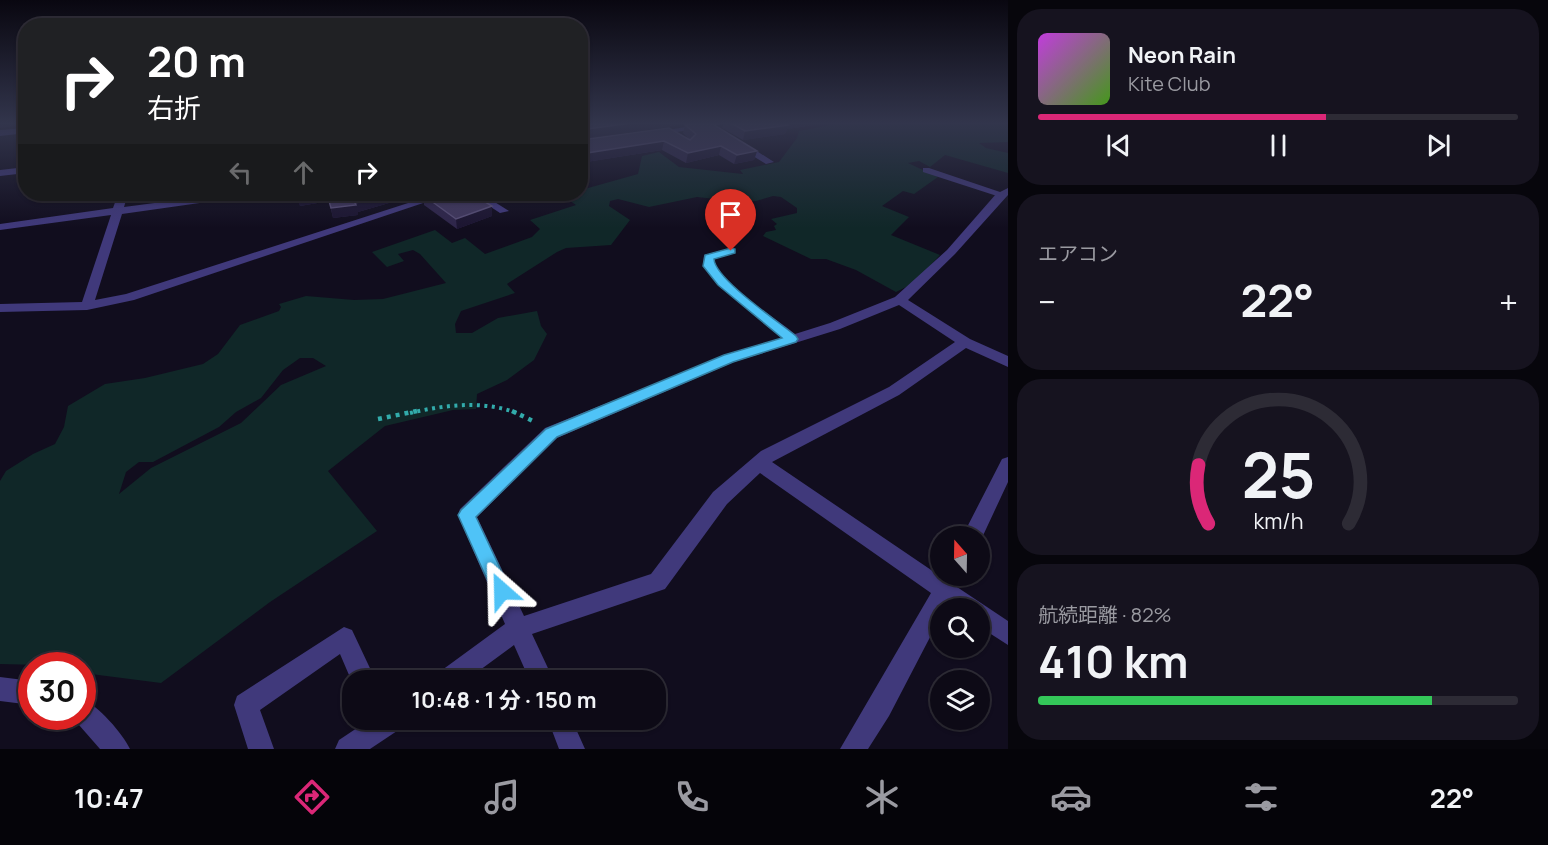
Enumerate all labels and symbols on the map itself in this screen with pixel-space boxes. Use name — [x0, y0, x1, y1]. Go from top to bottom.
pin — [705, 189, 756, 251]
north arrow — [930, 526, 990, 586]
position arrow — [470, 559, 534, 623]
speed limit sign: 30 — [18, 652, 96, 730]

